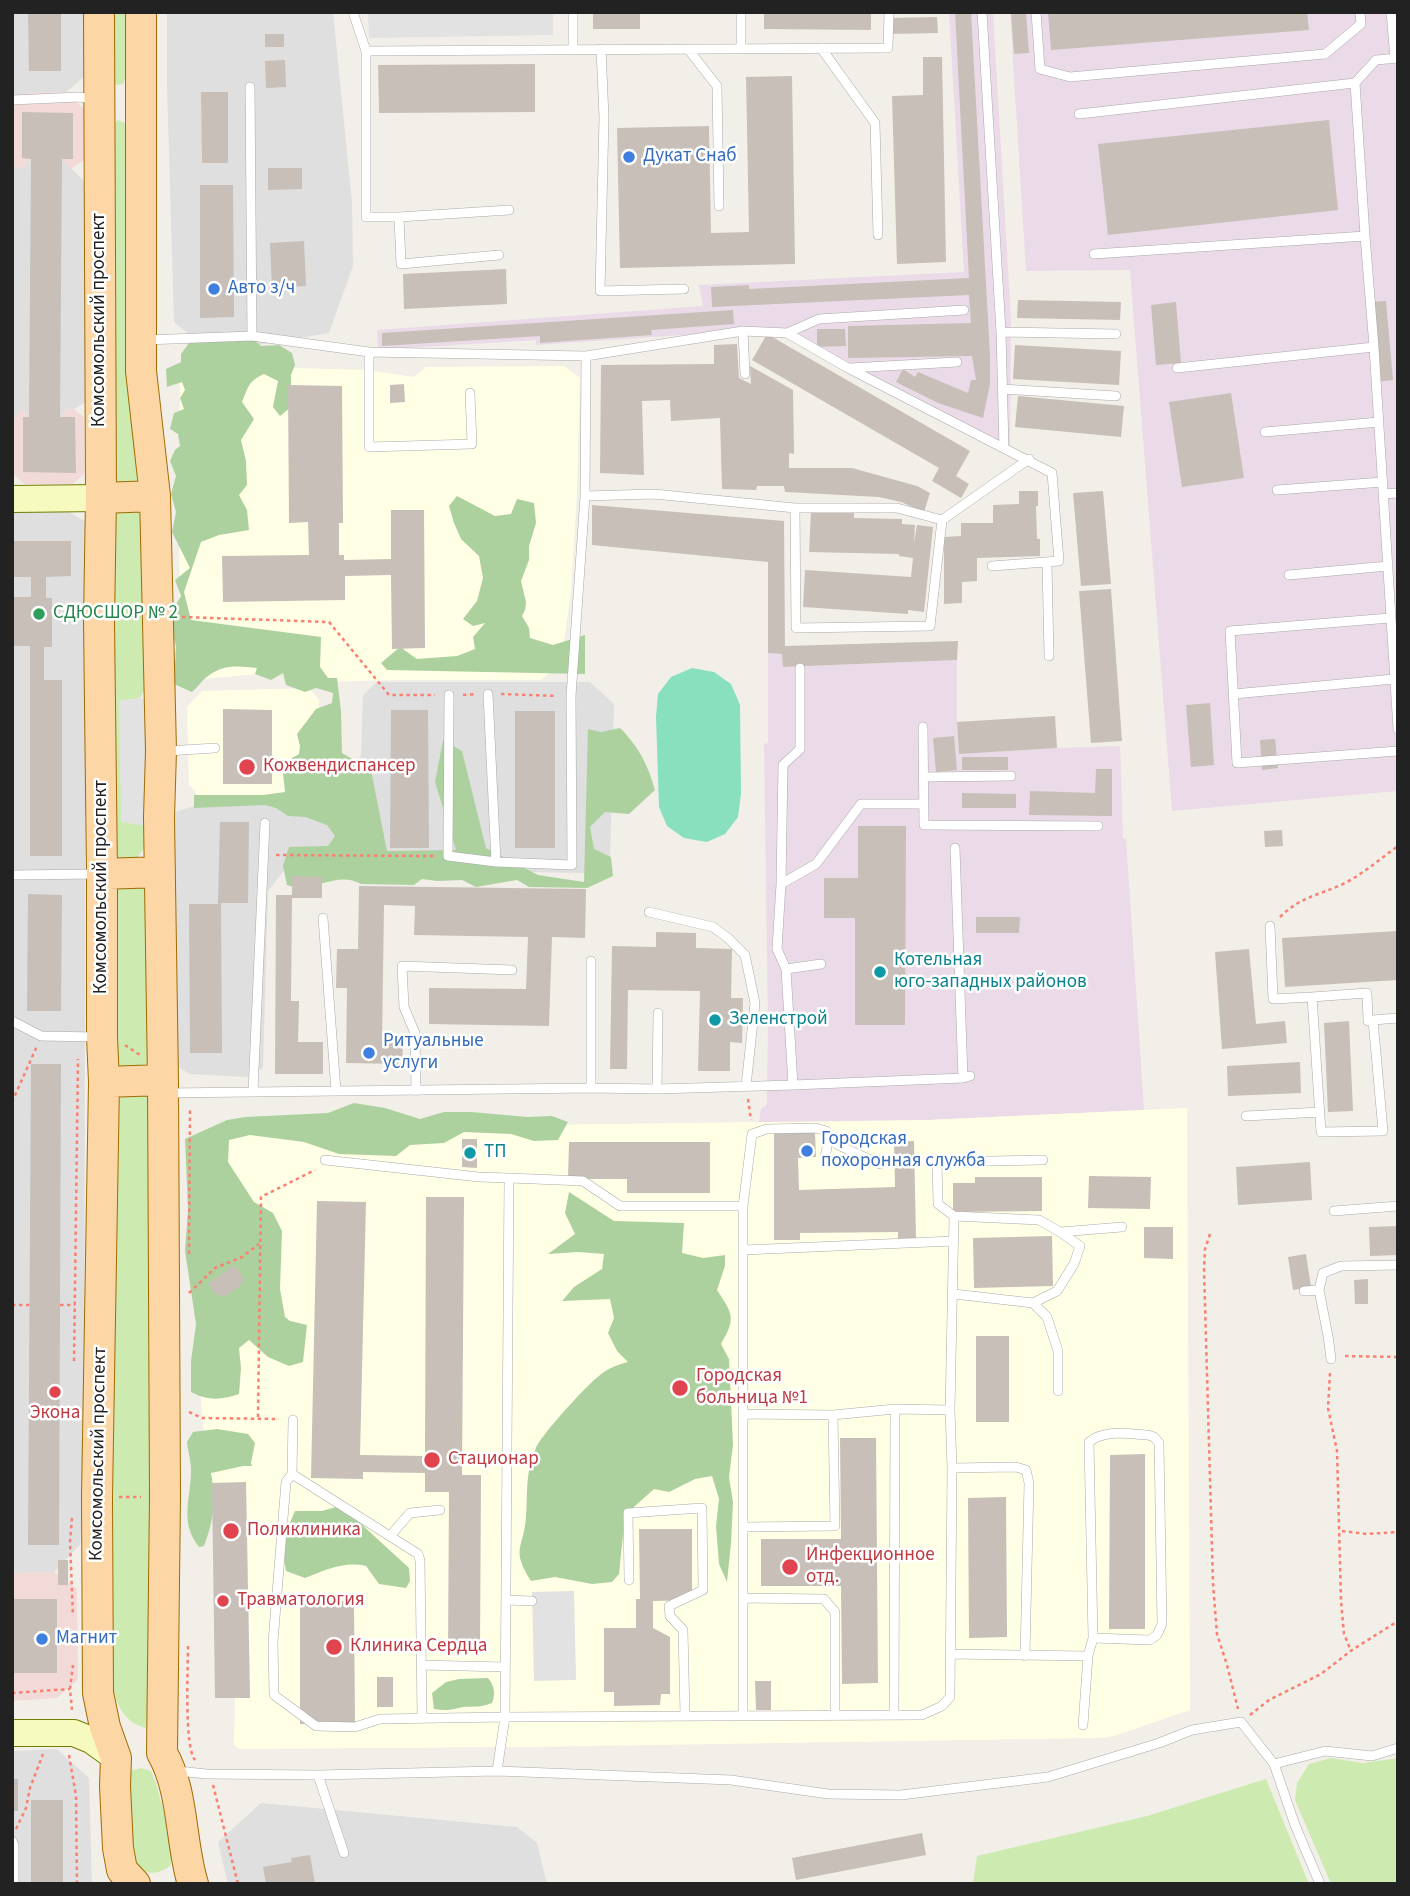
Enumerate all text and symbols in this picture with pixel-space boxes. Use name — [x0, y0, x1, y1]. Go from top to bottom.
place label: Дукат Снаб — [643, 146, 737, 168]
marker: Дукат Снаб — [621, 149, 637, 165]
street label: Комсомольский проспект — [89, 213, 111, 427]
place label: Авто з/ч — [228, 278, 295, 300]
marker: Авто з/ч — [206, 281, 222, 297]
place label: СДЮСШОР № 2 — [53, 603, 178, 625]
marker: СДЮСШОР № 2 — [31, 606, 47, 622]
place label: Кожвендиспансер — [263, 756, 416, 778]
marker: Кожвендиспансер — [237, 757, 257, 777]
street label: Комсомольский проспект — [91, 780, 113, 994]
place label: Котельная юго-западных районов — [894, 950, 1087, 994]
marker: Котельная юго-западных районов — [872, 964, 888, 980]
place label: Зеленстрой — [729, 1009, 828, 1031]
marker: Зеленстрой — [707, 1012, 723, 1028]
place label: Ритуальные услуги — [383, 1031, 484, 1075]
marker: Ритуальные услуги — [361, 1045, 377, 1061]
place label: Городская похоронная служба — [821, 1129, 986, 1173]
place label: ТП — [484, 1142, 506, 1164]
marker: Городская похоронная служба — [799, 1143, 815, 1159]
marker: ТП — [462, 1145, 478, 1161]
street label: Комсомольский проспект — [86, 1347, 112, 1561]
place label: Городская больница №1 — [696, 1366, 808, 1410]
marker: Городская больница №1 — [670, 1378, 690, 1398]
marker: Экона — [47, 1384, 63, 1400]
place label: Экона — [30, 1403, 80, 1425]
place label: Стационар — [448, 1449, 539, 1471]
marker: Стационар — [422, 1450, 442, 1470]
place label: Поликлиника — [247, 1520, 361, 1542]
marker: Поликлиника — [221, 1521, 241, 1541]
place label: Инфекционное отд. — [806, 1545, 935, 1589]
marker: Инфекционное отд. — [780, 1557, 800, 1577]
place label: Травматология — [237, 1590, 365, 1612]
marker: Травматология — [215, 1593, 231, 1609]
place label: Магнит — [56, 1628, 117, 1650]
marker: Магнит — [34, 1631, 50, 1647]
place label: Клиника Сердца — [350, 1636, 487, 1658]
marker: Клиника Сердца — [324, 1637, 344, 1657]

